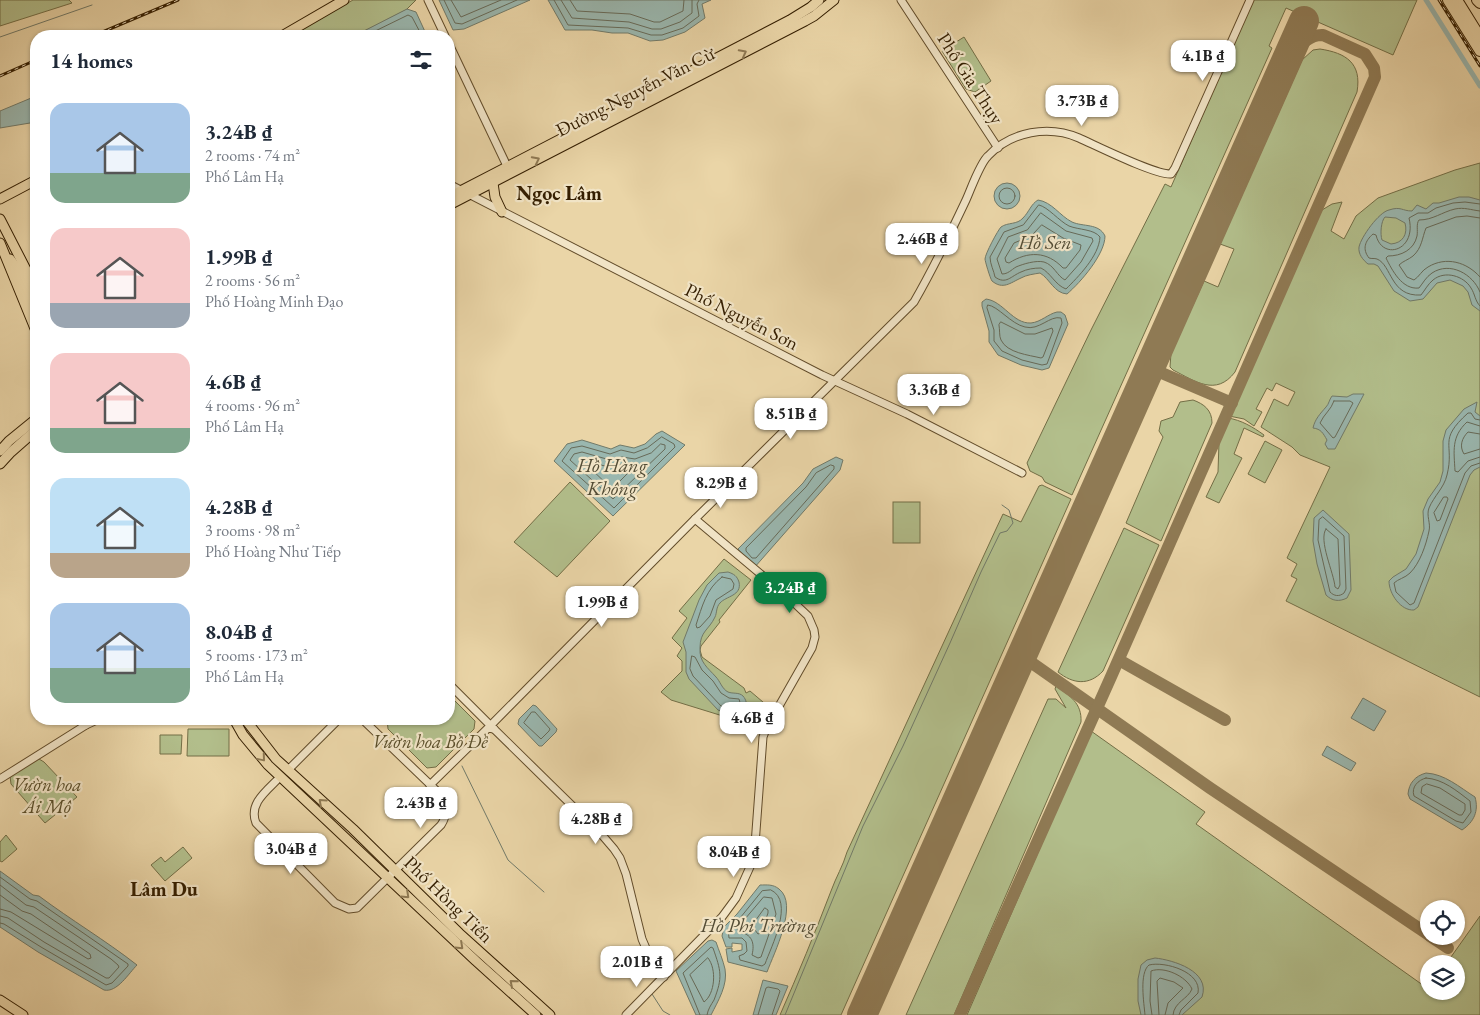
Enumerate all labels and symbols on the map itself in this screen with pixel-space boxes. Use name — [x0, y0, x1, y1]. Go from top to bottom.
street label: Phố Gia Thụy — [932, 28, 1010, 129]
pin: 4.1B ₫ — [1162, 39, 1244, 82]
street label: Đường Nguyễn Văn Cừ — [551, 40, 719, 142]
one-way arrow — [737, 49, 746, 59]
pin: 3.73B ₫ — [1036, 84, 1128, 127]
one-way arrow — [531, 156, 540, 166]
district label: Ngọc Lâm — [516, 180, 602, 206]
pin: 2.46B ₫ — [876, 222, 968, 265]
water label: Hồ Sen — [1017, 229, 1072, 255]
street label: Phố Nguyễn Sơn — [681, 277, 803, 356]
pin: 3.36B ₫ — [888, 374, 980, 416]
pin: 8.51B ₫ — [745, 398, 837, 440]
water label: Hồ Hàng Không — [576, 452, 648, 501]
pin: 8.29B ₫ — [675, 466, 767, 509]
pin: 3.24B ₫ — [744, 572, 836, 614]
pin: 1.99B ₫ — [556, 586, 648, 628]
pin: 4.6B ₫ — [711, 702, 793, 744]
park label: Vườn hoa Bồ Đề — [372, 729, 488, 754]
one-way arrow — [257, 752, 265, 761]
park label: Vườn hoa Ái Mộ — [12, 772, 82, 819]
pin: 2.43B ₫ — [375, 786, 467, 829]
one-way arrow — [318, 798, 327, 807]
pin: 4.28B ₫ — [550, 802, 642, 845]
pin: 3.04B ₫ — [245, 832, 337, 875]
pin: 8.04B ₫ — [688, 836, 780, 878]
street label: Phố Hồng Tiến — [399, 850, 499, 948]
district label: Lâm Du — [130, 876, 198, 902]
one-way arrow — [401, 889, 410, 898]
water label: Hồ Phi Trường — [700, 912, 816, 938]
one-way arrow — [455, 940, 464, 949]
pin: 2.01B ₫ — [591, 946, 683, 988]
one-way arrow — [510, 979, 519, 988]

